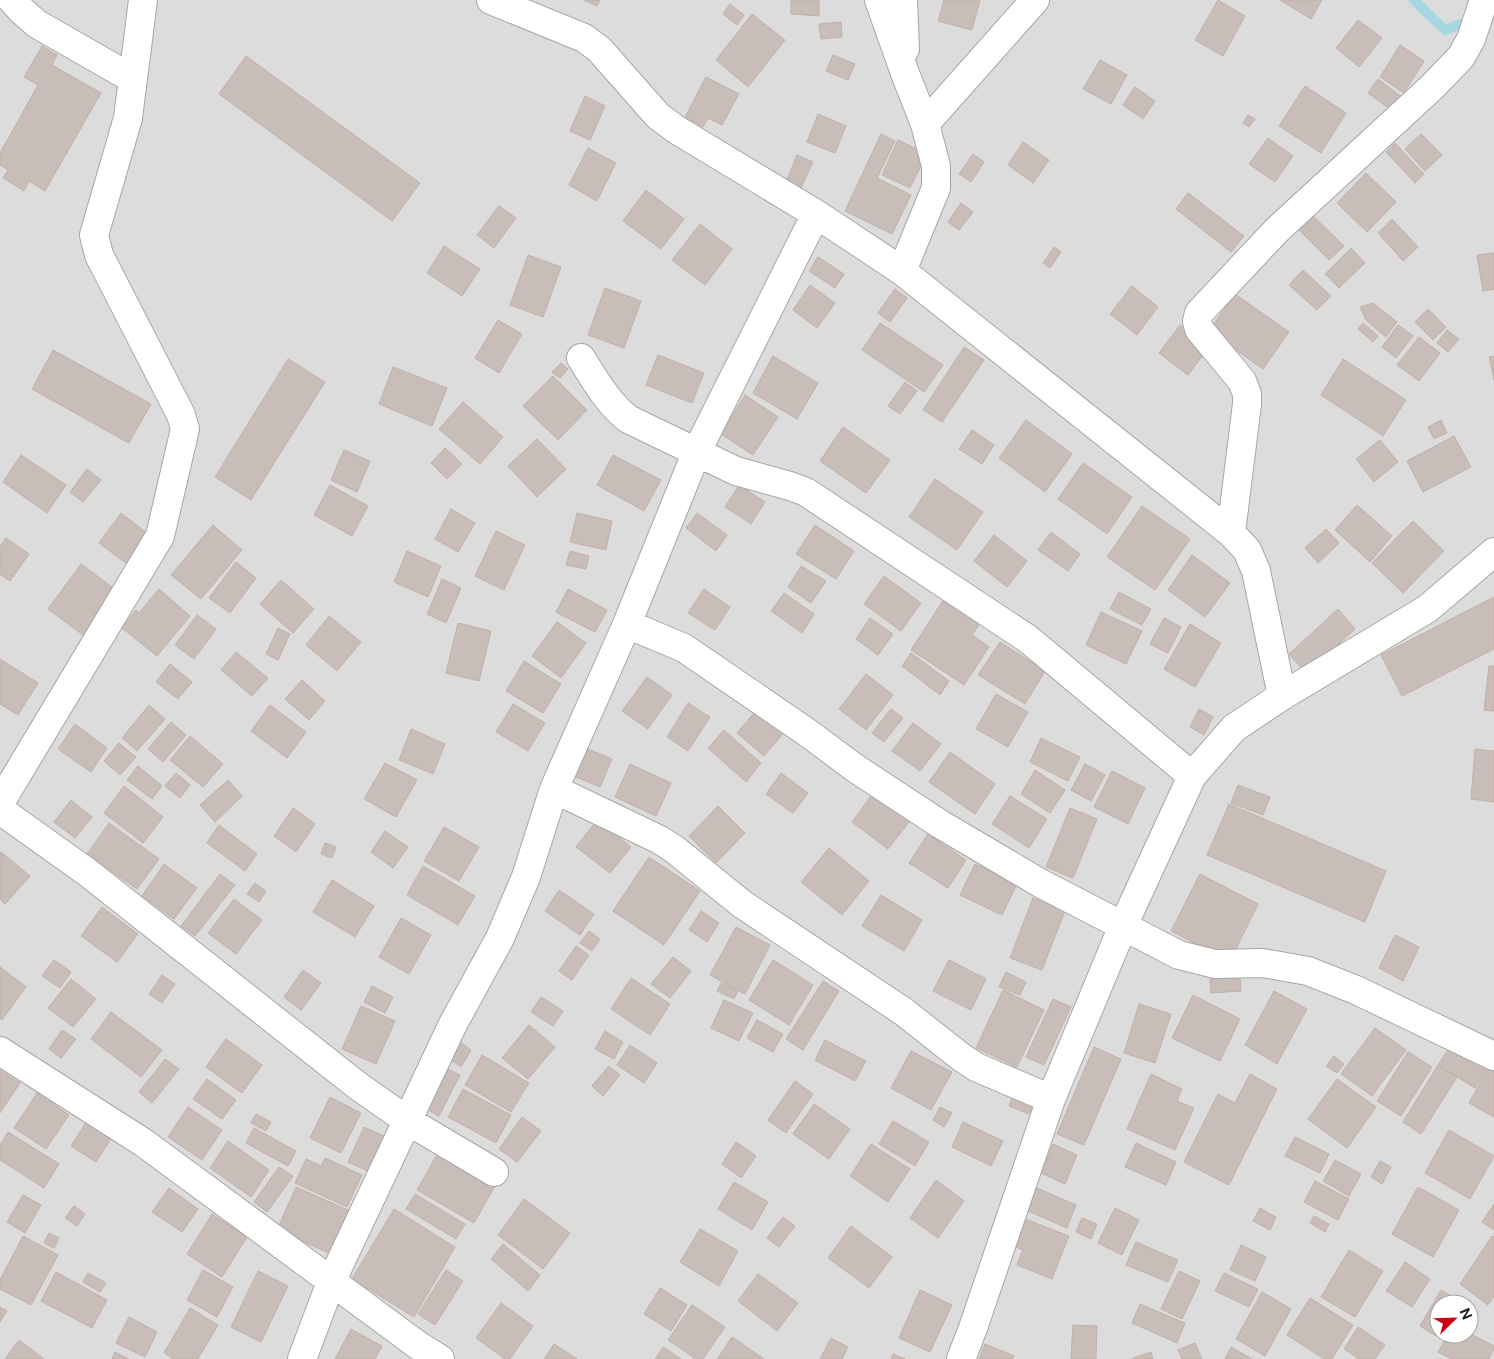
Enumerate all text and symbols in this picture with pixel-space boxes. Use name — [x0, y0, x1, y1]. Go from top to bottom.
north arrow — [1429, 1294, 1479, 1344]
text: N — [1456, 1306, 1475, 1322]

